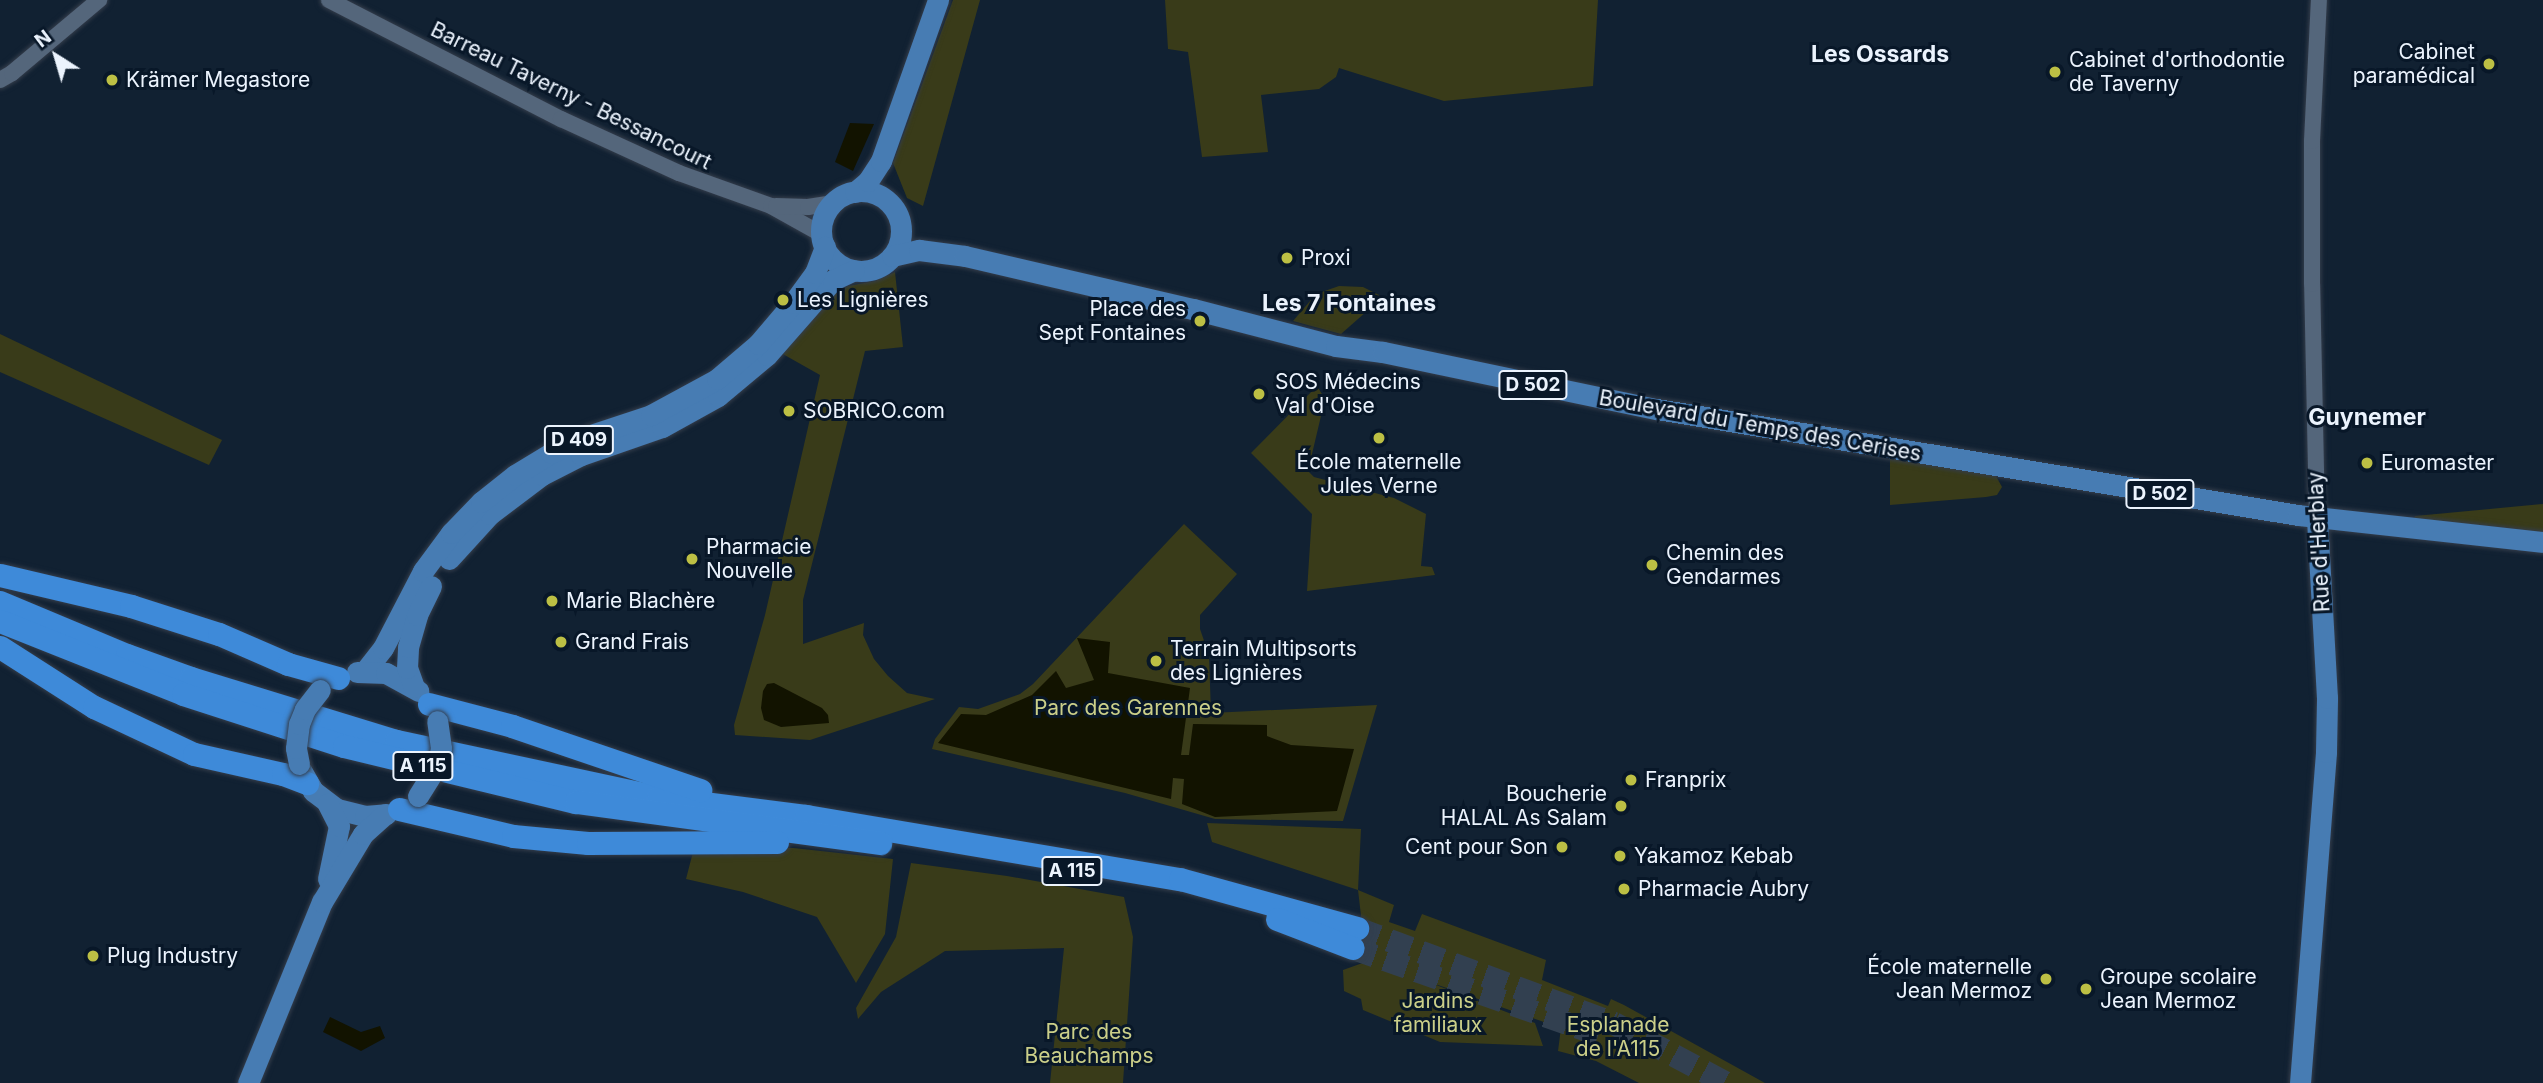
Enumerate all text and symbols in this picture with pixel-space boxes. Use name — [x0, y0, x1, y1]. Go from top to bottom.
street label: Barreau Taverny - Bessancourt — [427, 17, 715, 175]
north arrow — [21, 21, 91, 91]
text: N — [30, 25, 56, 52]
place label: Cabinet paramédical — [2353, 39, 2475, 89]
district label: Les Ossards — [1811, 40, 1949, 68]
place label: Cabinet d'orthodontie de Taverny — [2069, 47, 2285, 97]
marker: Cabinet paramédical — [2481, 56, 2497, 72]
marker: Cabinet d'orthodontie de Taverny — [2047, 64, 2063, 80]
place label: Krämer Megastore — [126, 67, 310, 93]
marker: Krämer Megastore — [104, 72, 120, 88]
place label: Proxi — [1301, 245, 1351, 271]
marker: Proxi — [1279, 250, 1295, 266]
place label: Les Lignières — [797, 287, 929, 313]
district label: Les 7 Fontaines — [1262, 289, 1436, 317]
marker: Les Lignières — [775, 292, 791, 308]
place label: Place des Sept Fontaines — [1038, 296, 1186, 346]
marker: Place des Sept Fontaines — [1192, 313, 1208, 329]
place label: SOS Médecins Val d'Oise — [1275, 369, 1421, 419]
road number: D 502 — [1498, 370, 1568, 400]
marker: SOS Médecins Val d'Oise — [1249, 384, 1269, 404]
street label: Boulevard du Temps des Cerises — [1597, 385, 1923, 467]
place label: SOBRICO.com — [803, 398, 945, 424]
marker: SOBRICO.com — [781, 403, 797, 419]
district label: Guynemer — [2308, 403, 2426, 431]
road number: D 409 — [542, 424, 616, 456]
marker: École maternelle Jules Verne — [1371, 430, 1387, 446]
place label: École maternelle Jules Verne — [1297, 449, 1461, 499]
place label: Euromaster — [2381, 450, 2494, 476]
marker: Euromaster — [2359, 455, 2375, 471]
street label: Rue d'Herblay — [2303, 471, 2335, 613]
road number: D 502 — [2125, 478, 2195, 509]
place label: Pharmacie Nouvelle — [706, 534, 811, 584]
place label: Chemin des Gendarmes — [1666, 540, 1784, 590]
marker: Pharmacie Nouvelle — [684, 551, 700, 567]
marker: Chemin des Gendarmes — [1644, 557, 1660, 573]
place label: Marie Blachère — [566, 588, 715, 614]
marker: Marie Blachère — [544, 593, 560, 609]
place label: Grand Frais — [575, 629, 689, 655]
marker: Grand Frais — [553, 634, 569, 650]
place label: Terrain Multipsorts des Lignières — [1170, 636, 1357, 686]
marker: Terrain Multipsorts des Lignières — [1148, 653, 1164, 669]
park label: Parc des Garennes — [1034, 695, 1222, 721]
road number: A 115 — [392, 750, 454, 782]
place label: Franprix — [1645, 767, 1727, 793]
marker: Franprix — [1623, 772, 1639, 788]
place label: Boucherie HALAL As Salam — [1441, 781, 1607, 831]
marker: Boucherie HALAL As Salam — [1613, 798, 1629, 814]
place label: Cent pour Son — [1405, 834, 1548, 860]
marker: Cent pour Son — [1554, 839, 1570, 855]
place label: Yakamoz Kebab — [1634, 843, 1793, 869]
marker: Yakamoz Kebab — [1612, 848, 1628, 864]
road number: A 115 — [1040, 856, 1104, 886]
place label: Pharmacie Aubry — [1638, 876, 1809, 902]
marker: Pharmacie Aubry — [1616, 881, 1632, 897]
place label: Plug Industry — [107, 943, 238, 969]
marker: Plug Industry — [85, 948, 101, 964]
place label: École maternelle Jean Mermoz — [1867, 954, 2032, 1004]
place label: Groupe scolaire Jean Mermoz — [2100, 964, 2257, 1014]
marker: École maternelle Jean Mermoz — [2038, 971, 2054, 987]
marker: Groupe scolaire Jean Mermoz — [2078, 981, 2094, 997]
park label: Jardins familiaux — [1394, 988, 1482, 1038]
park label: Esplanade de l'A115 — [1567, 1012, 1669, 1062]
park label: Parc des Beauchamps — [1025, 1019, 1153, 1069]

